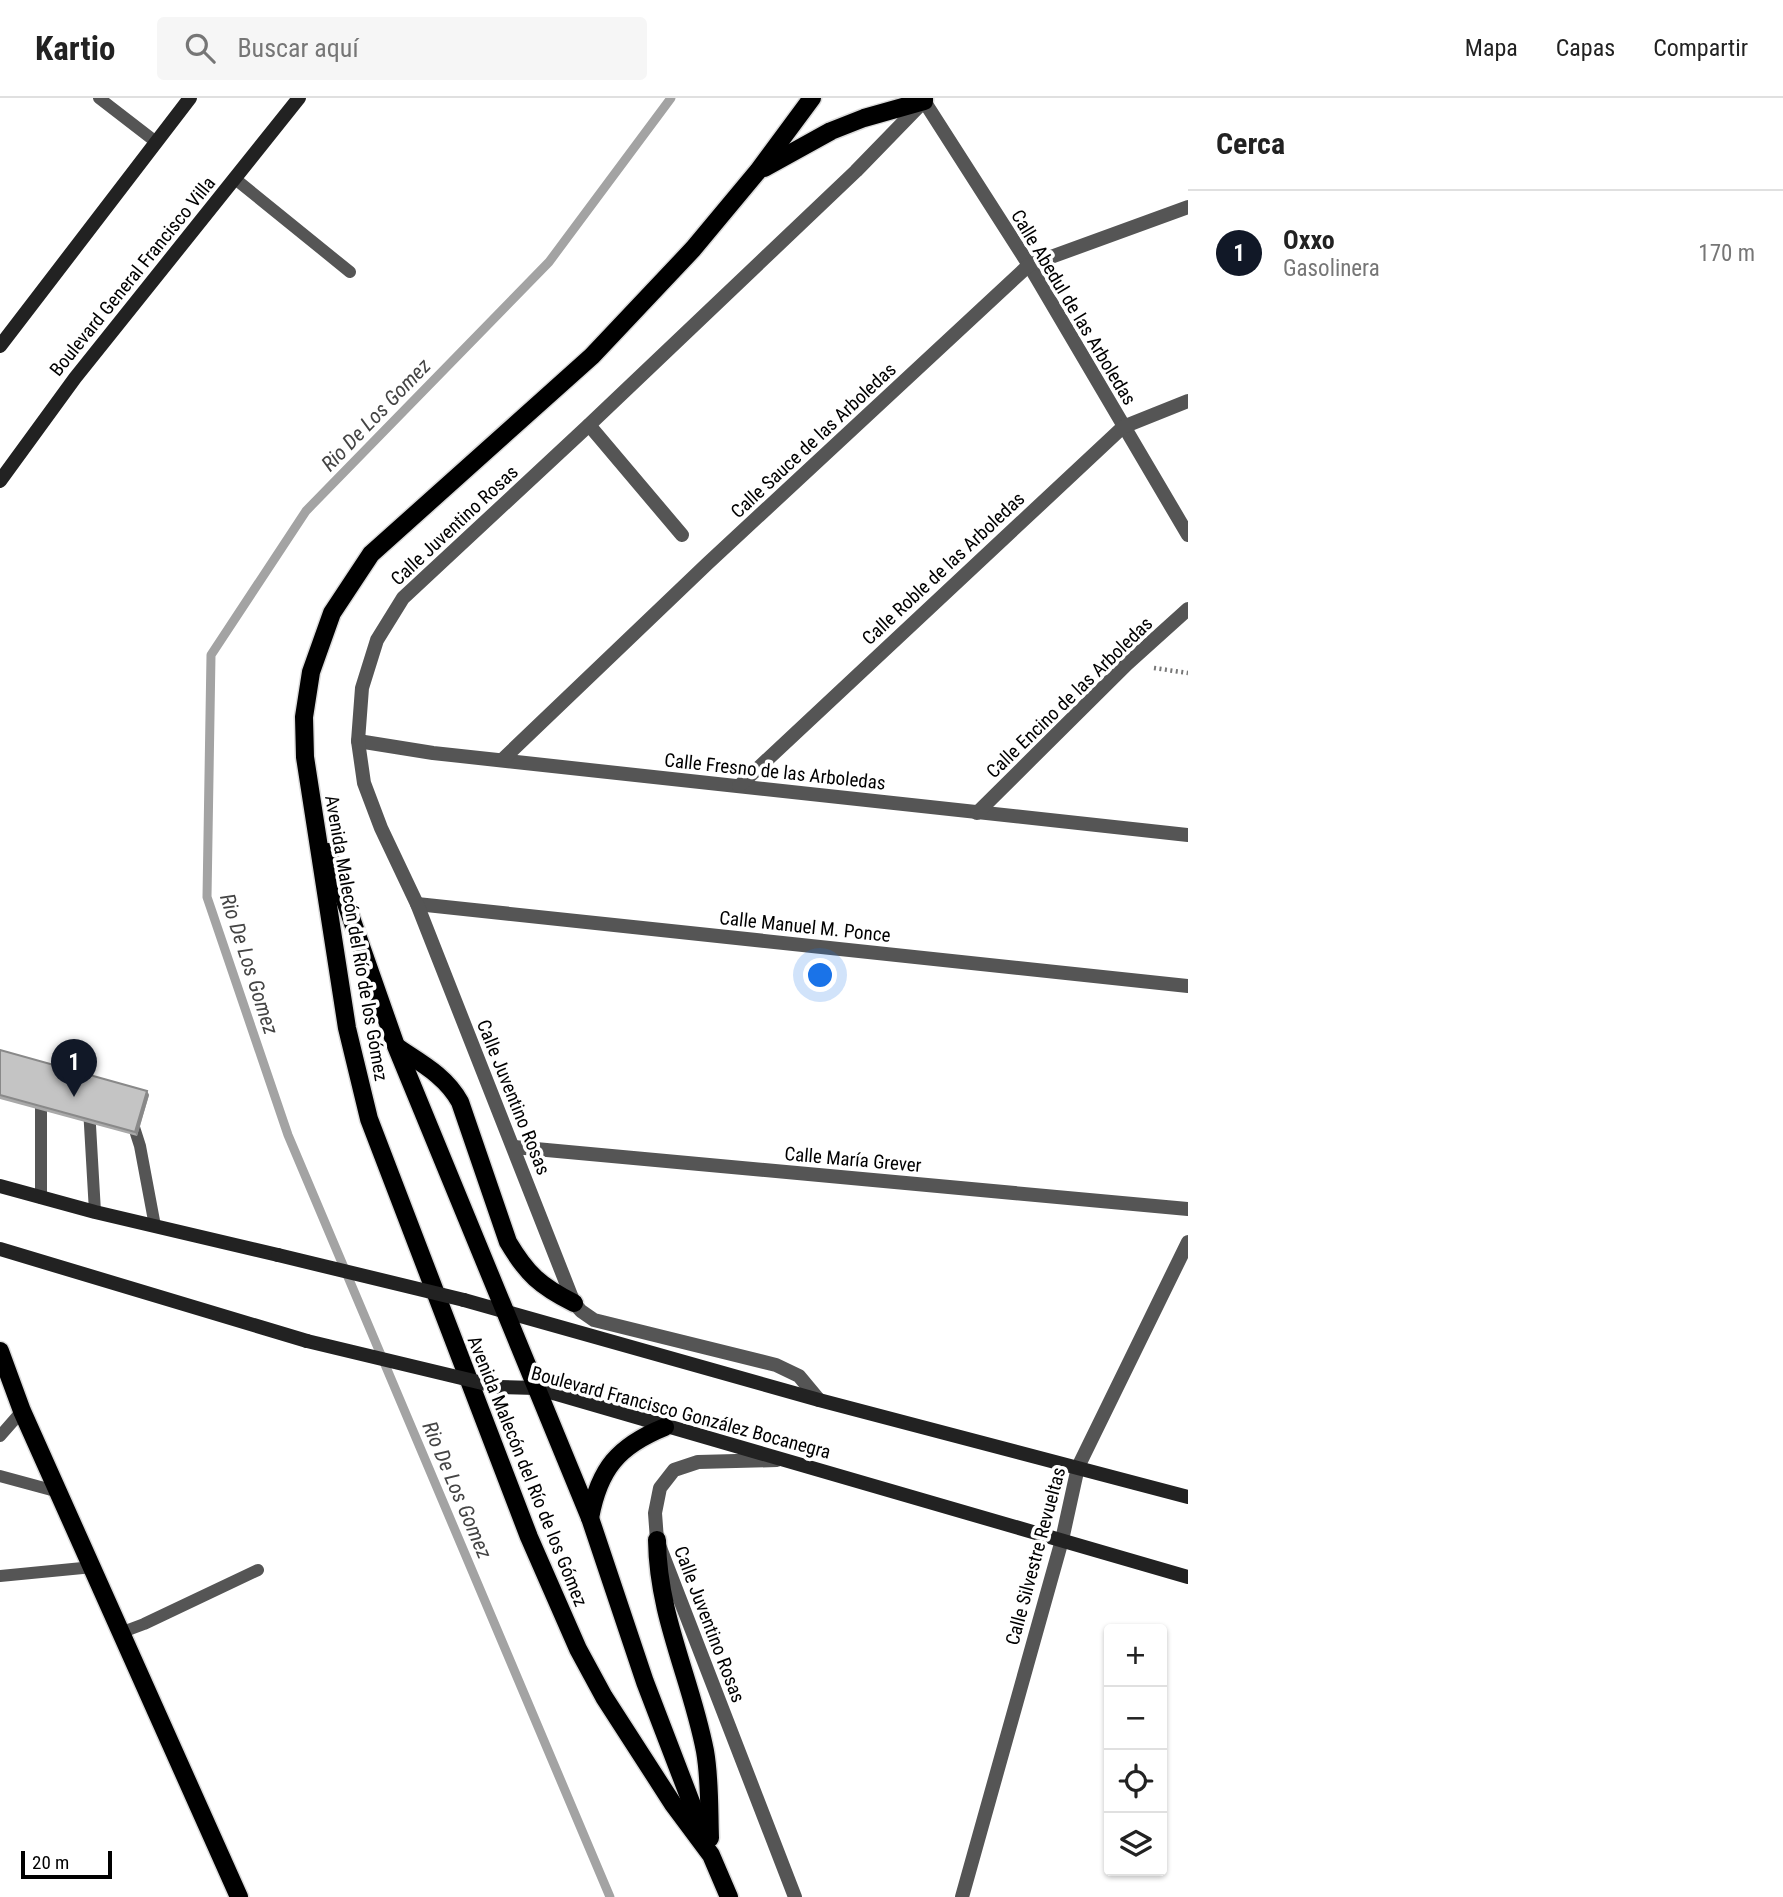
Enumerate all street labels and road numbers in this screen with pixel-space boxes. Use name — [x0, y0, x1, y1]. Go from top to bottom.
street label: Boulevard General Francisco Villa — [45, 172, 220, 381]
street label: Calle Abedul de las Arboledas — [1006, 205, 1141, 409]
street label: Calle Sauce de las Arboledas — [726, 358, 901, 523]
street label: Calle Juventino Rosas — [386, 461, 523, 590]
street label: Calle Roble de las Arboledas — [857, 487, 1029, 650]
street label: Calle Encino de las Arboledas — [981, 612, 1157, 783]
street label: Calle Fresno de las Arboledas — [663, 748, 887, 795]
street label: Avenida Malecón del Río de los Gómez — [320, 793, 393, 1083]
street label: Calle Manuel M. Ponce — [718, 906, 892, 947]
street label: Calle Juventino Rosas — [472, 1016, 555, 1178]
street label: Calle María Grever — [784, 1142, 923, 1177]
street label: Avenida Malecón del Río de los Gómez — [463, 1332, 592, 1610]
street label: Boulevard Francisco González Bocanegra — [529, 1361, 833, 1464]
street label: Calle Silvestre Revueltas — [1001, 1465, 1070, 1648]
street label: Calle Juventino Rosas — [669, 1543, 750, 1706]

